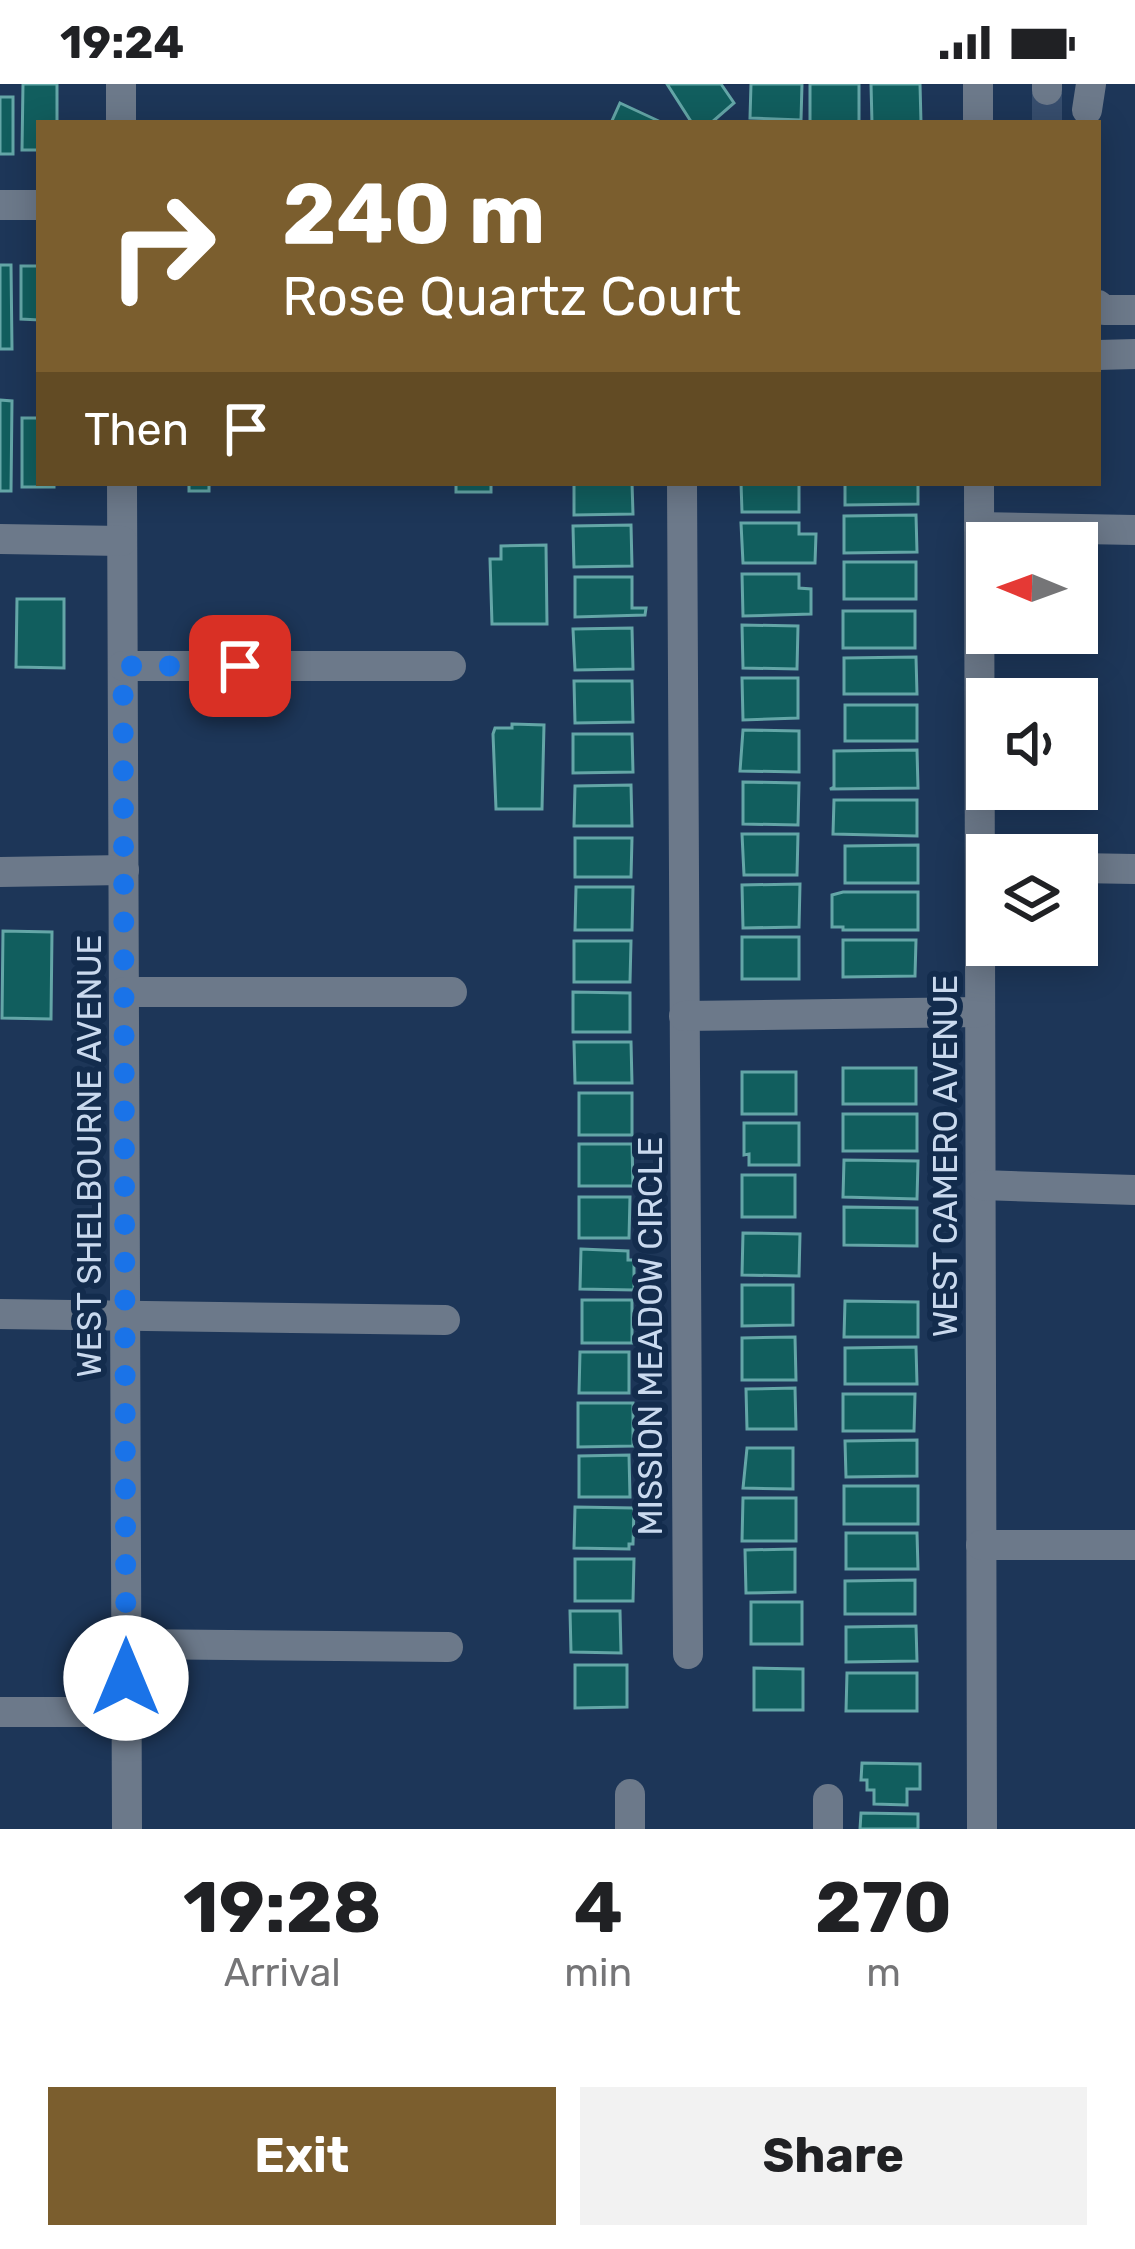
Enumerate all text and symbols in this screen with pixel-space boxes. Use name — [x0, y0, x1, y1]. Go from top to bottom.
text: 19:24 — [60, 16, 184, 69]
text: 240 m — [282, 164, 546, 264]
icon: right — [84, 168, 240, 324]
text: Rose Quartz Court — [282, 265, 741, 329]
icon: arrive — [213, 396, 279, 462]
text: Then — [84, 403, 189, 456]
north arrow — [966, 522, 1098, 654]
map controls — [966, 522, 1098, 966]
pin — [189, 615, 291, 717]
icon: arrive — [207, 633, 273, 699]
button: sound — [966, 678, 1098, 810]
button: layers — [966, 834, 1098, 966]
street label: WEST SHELBOURNE AVENUE — [70, 934, 109, 1378]
street label: WEST CAMERO AVENUE — [926, 975, 965, 1337]
street label: MISSION MEADOW CIRCLE — [631, 1137, 670, 1535]
position arrow — [63, 1615, 189, 1741]
text: 19:28 — [183, 1865, 381, 1950]
text: 4 — [574, 1865, 623, 1950]
text: 270 — [815, 1865, 952, 1950]
text: Arrival — [224, 1950, 341, 1996]
text: min — [564, 1950, 632, 1996]
text: m — [866, 1950, 901, 1996]
button: Exit — [48, 2087, 556, 2225]
button: Share — [580, 2087, 1087, 2225]

